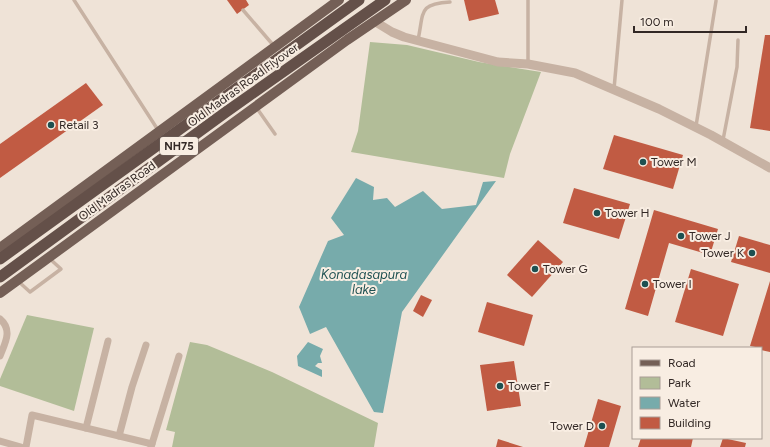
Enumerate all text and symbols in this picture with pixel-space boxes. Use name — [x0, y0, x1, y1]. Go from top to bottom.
scale bar — [634, 8, 746, 34]
text: 100 m — [640, 15, 674, 29]
street label: Old Madras Road Flyover — [185, 40, 301, 130]
place label: Retail 3 — [59, 118, 99, 132]
marker: Retail 3 — [46, 120, 56, 130]
road number: NH75 — [160, 137, 198, 155]
place label: Tower M — [651, 155, 697, 169]
marker: Tower M — [638, 157, 648, 167]
street label: Old Madras Road — [76, 158, 158, 224]
place label: Tower H — [605, 206, 650, 220]
marker: Tower H — [592, 208, 602, 218]
place label: Tower J — [689, 229, 731, 243]
marker: Tower J — [676, 231, 686, 241]
place label: Tower K — [701, 246, 745, 260]
marker: Tower K — [747, 248, 757, 258]
place label: Tower G — [543, 262, 588, 276]
marker: Tower G — [530, 264, 540, 274]
water label: Konadasapura lake — [321, 267, 407, 297]
place label: Tower I — [653, 277, 692, 291]
marker: Tower I — [640, 279, 650, 289]
legend — [632, 347, 762, 439]
text: Road — [668, 356, 696, 370]
text: Park — [668, 376, 691, 390]
place label: Tower F — [508, 379, 551, 393]
marker: Tower F — [495, 381, 505, 391]
text: Water — [668, 396, 700, 410]
text: Building — [668, 416, 711, 430]
place label: Tower D — [550, 419, 594, 433]
marker: Tower D — [597, 421, 607, 431]

